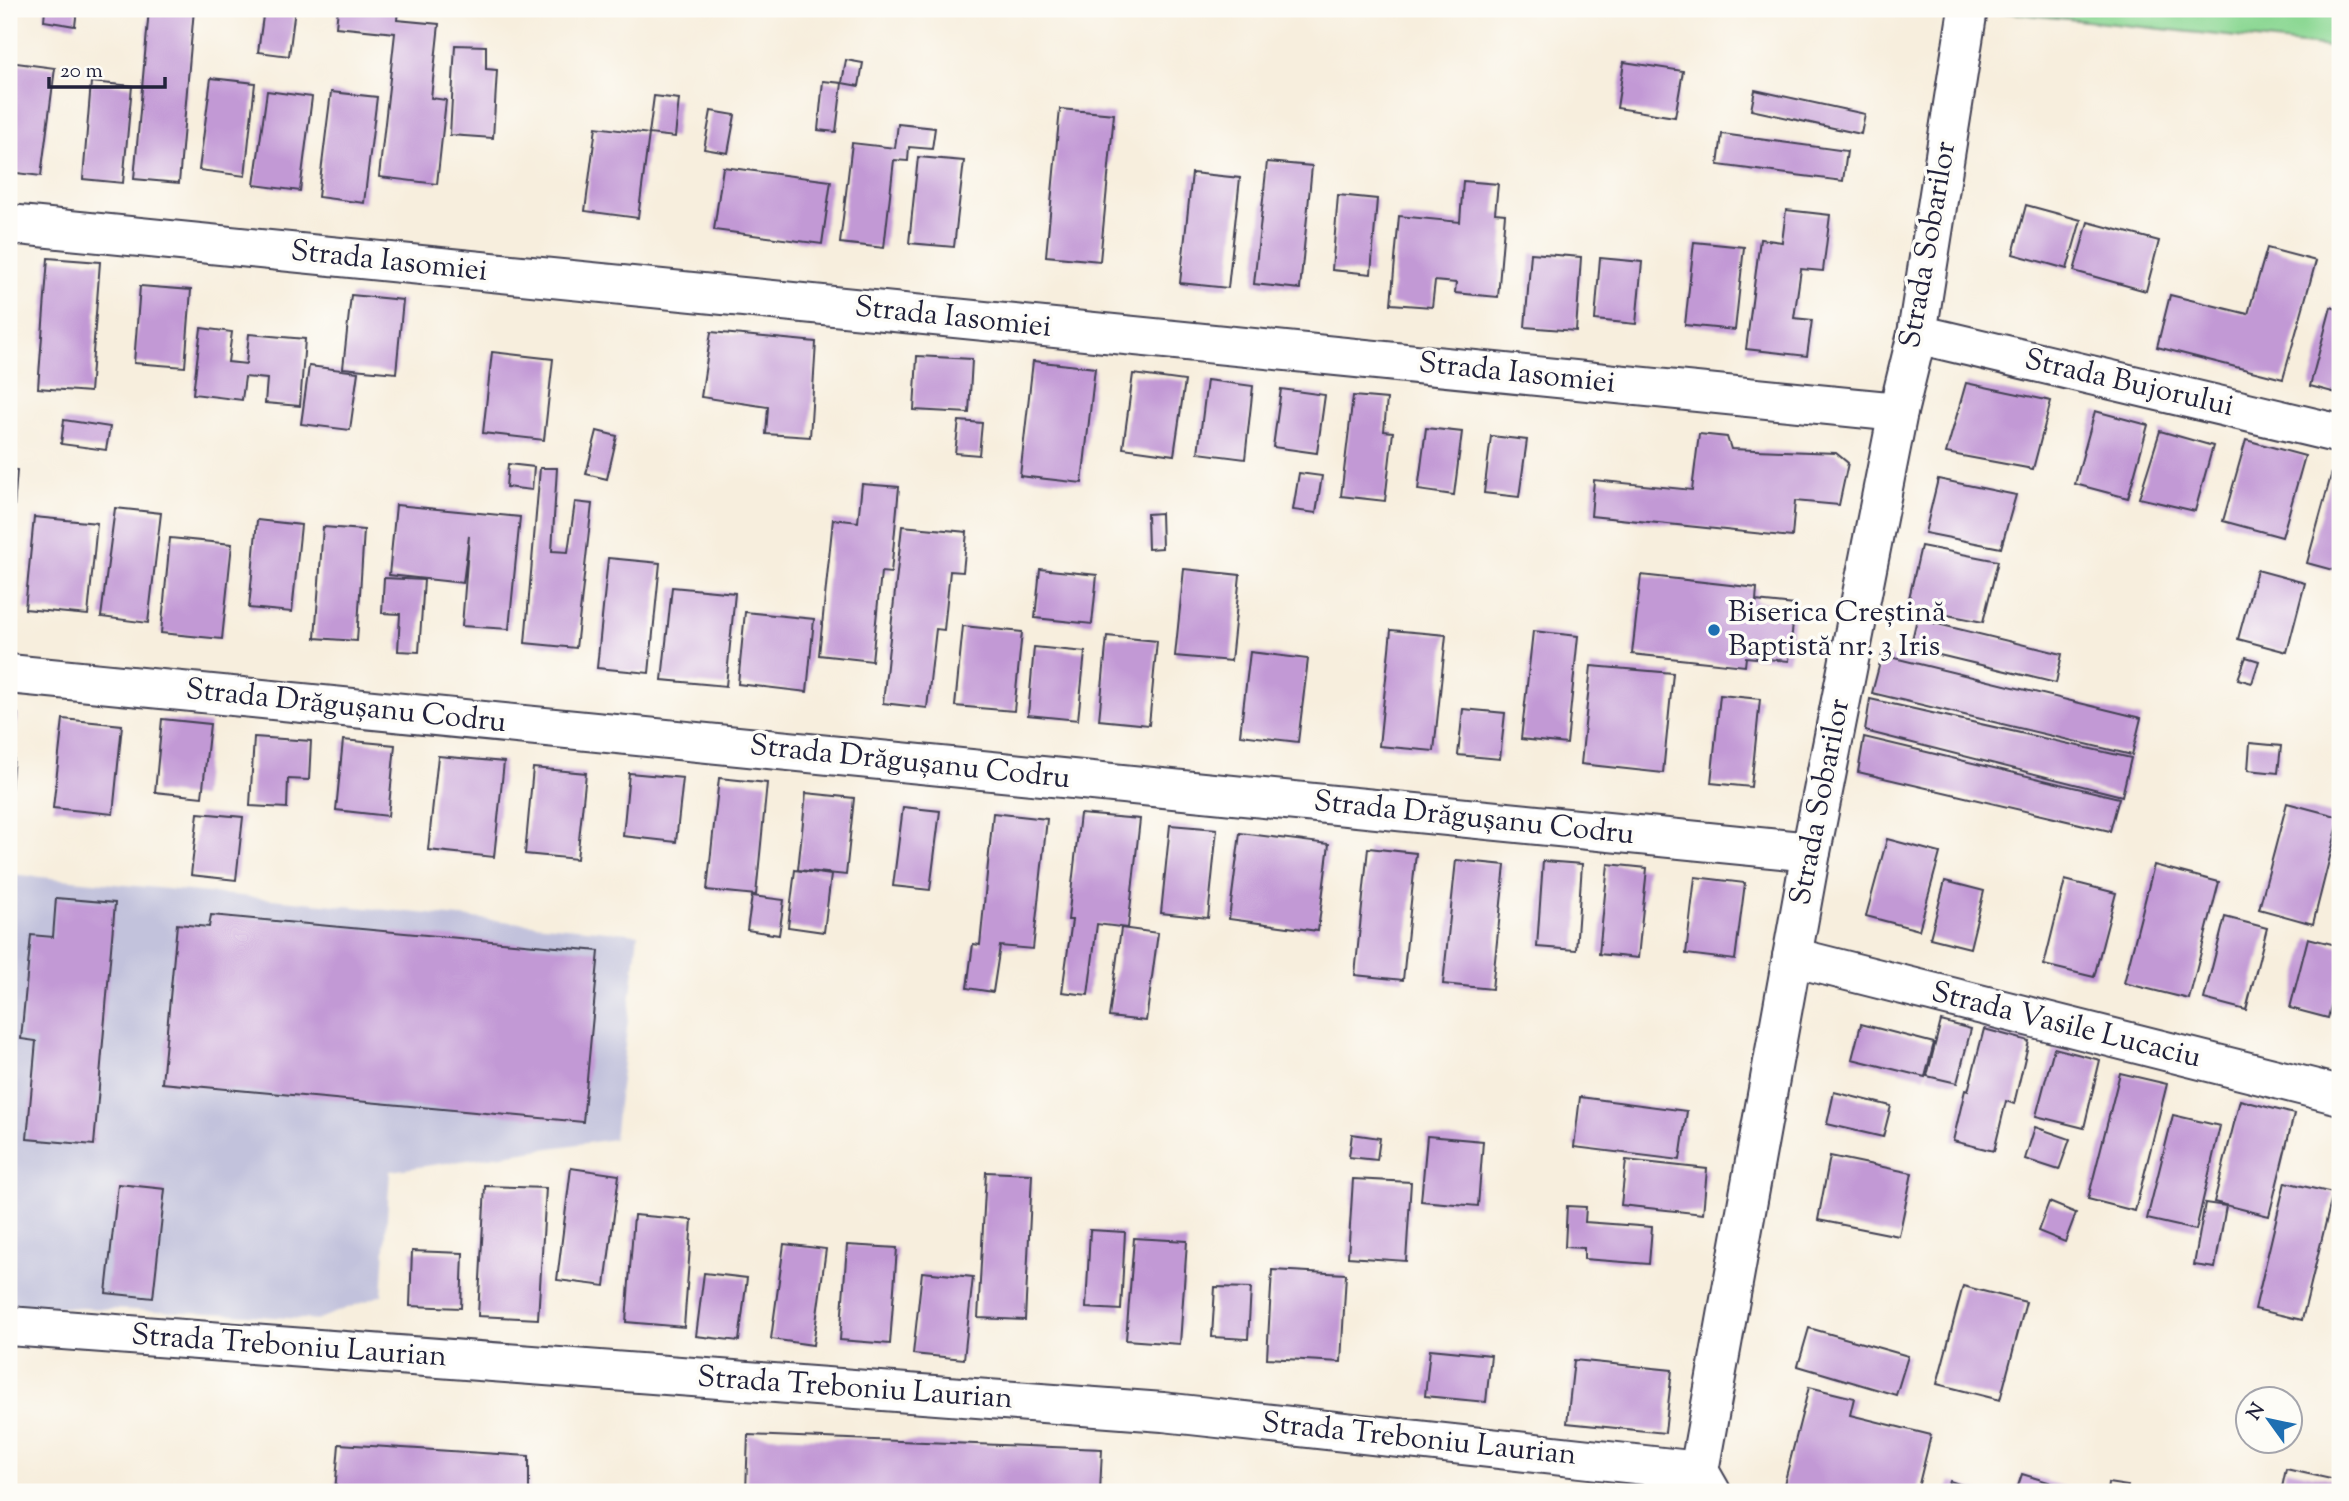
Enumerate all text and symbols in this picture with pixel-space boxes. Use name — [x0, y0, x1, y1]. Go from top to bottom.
scale bar — [49, 46, 164, 90]
text: 20 m — [60, 57, 103, 87]
street label: Strada Sobarilor — [1890, 138, 1968, 352]
street label: Strada Iasomiei — [289, 230, 489, 294]
street label: Strada Iasomiei — [853, 286, 1053, 350]
street label: Strada Bujorului — [2020, 339, 2238, 429]
street label: Strada Iasomiei — [1417, 342, 1617, 406]
place label: Biserica Creștină Baptistă nr. 3 Iris — [1728, 592, 1946, 669]
marker: Biserica Creștină Baptistă nr. 3 Iris — [1706, 622, 1722, 638]
street label: Strada Drăgușanu Codru — [184, 669, 508, 745]
street label: Strada Sobarilor — [1780, 695, 1862, 909]
street label: Strada Drăgușanu Codru — [748, 725, 1072, 801]
street label: Strada Drăgușanu Codru — [1312, 781, 1636, 857]
street label: Strada Vasile Lucaciu — [1927, 972, 2205, 1080]
street label: Strada Treboniu Laurian — [130, 1315, 448, 1379]
street label: Strada Treboniu Laurian — [696, 1357, 1014, 1421]
north arrow — [2234, 1386, 2304, 1456]
text: N — [2241, 1398, 2272, 1426]
street label: Strada Treboniu Laurian — [1260, 1402, 1579, 1478]

